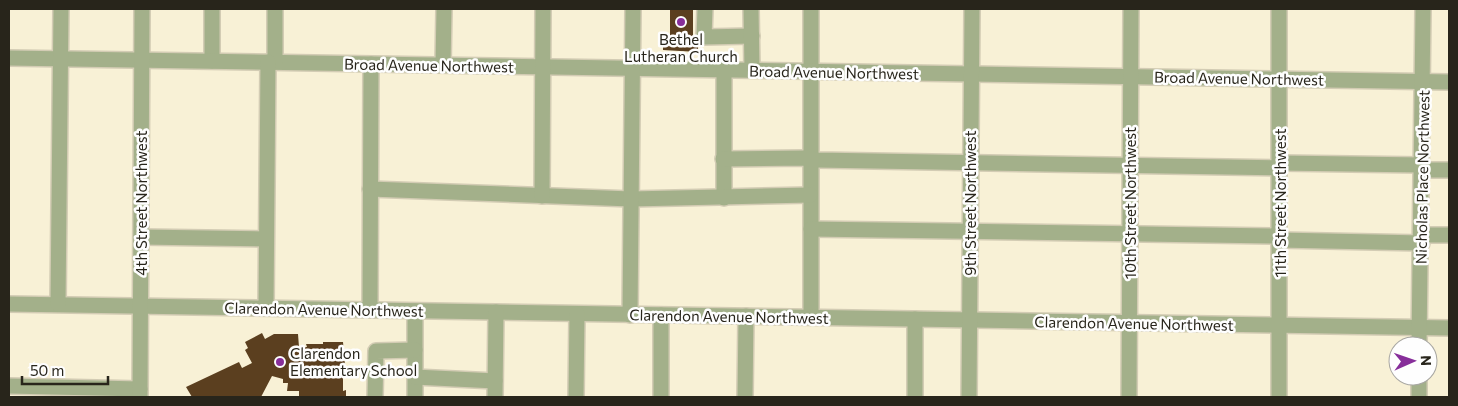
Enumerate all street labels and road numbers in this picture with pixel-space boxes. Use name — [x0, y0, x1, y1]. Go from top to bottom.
street label: Broad Avenue Northwest — [344, 55, 514, 75]
street label: Broad Avenue Northwest — [749, 62, 919, 82]
street label: Broad Avenue Northwest — [1154, 68, 1324, 88]
street label: Nicholas Place Northwest — [1411, 90, 1433, 264]
street label: 10th Street Northwest — [1121, 127, 1139, 279]
street label: 11th Street Northwest — [1271, 128, 1289, 278]
street label: 4th Street Northwest — [132, 130, 150, 276]
street label: 9th Street Northwest — [961, 130, 979, 276]
street label: Clarendon Avenue Northwest — [224, 298, 424, 320]
street label: Clarendon Avenue Northwest — [629, 305, 829, 327]
street label: Clarendon Avenue Northwest — [1034, 312, 1234, 334]

